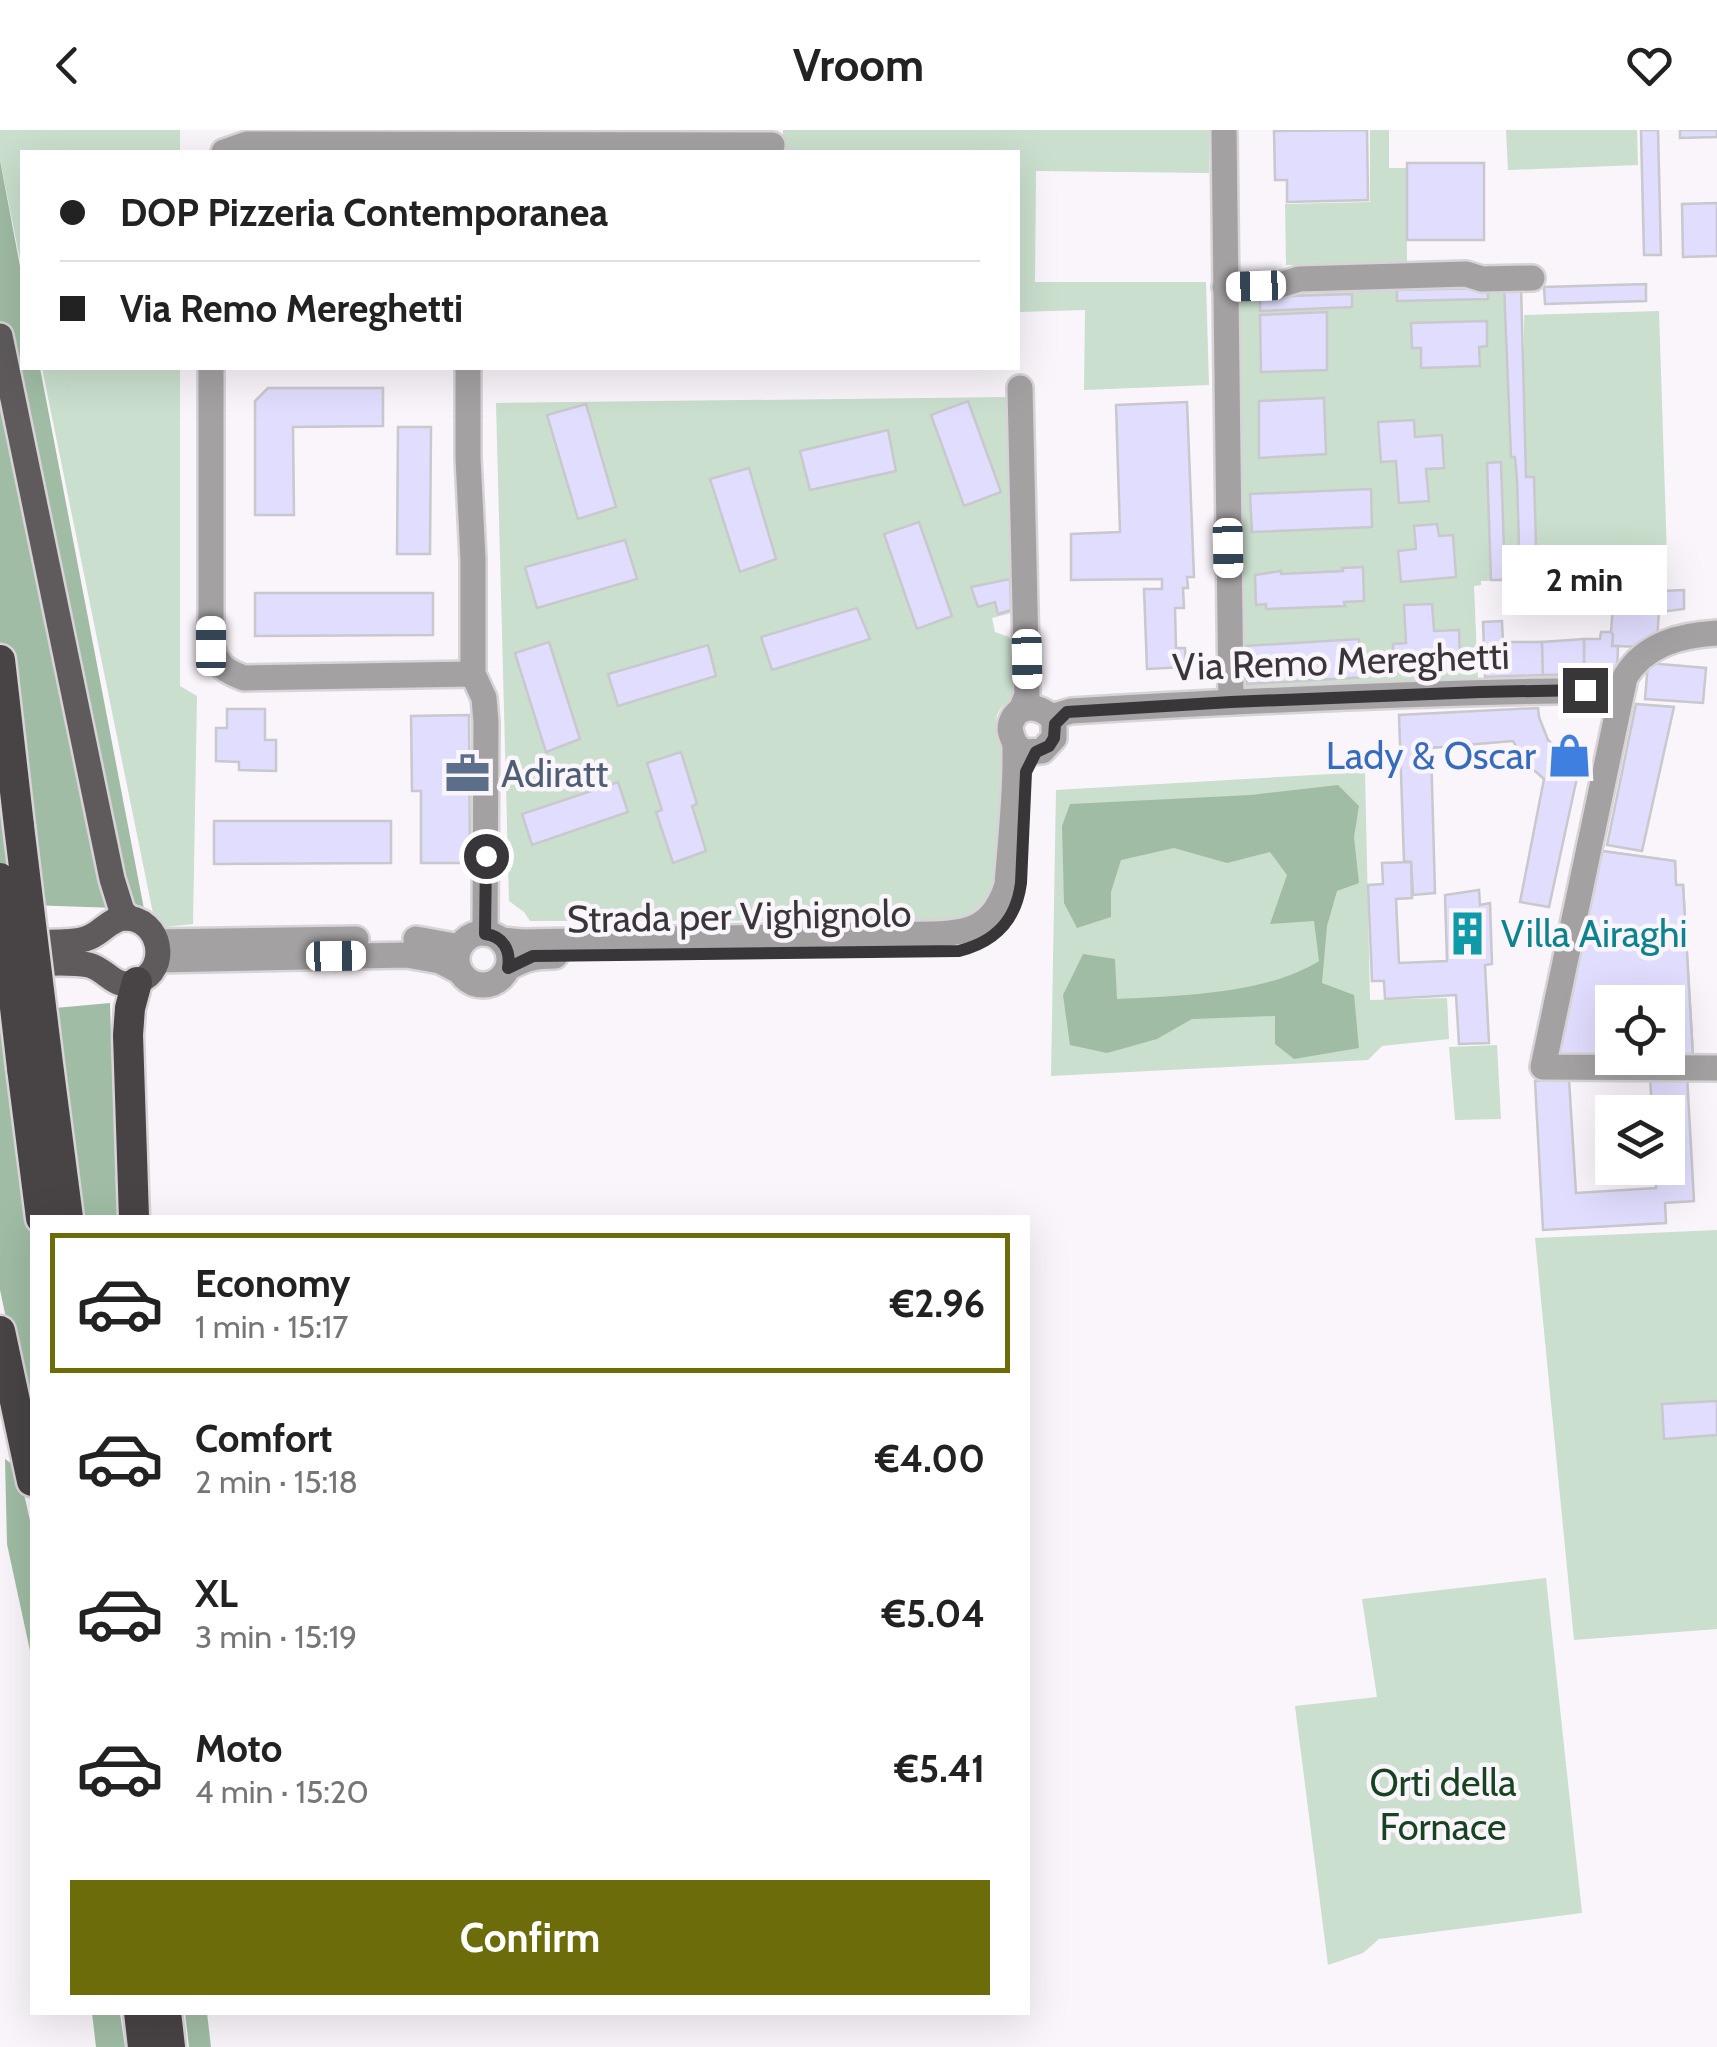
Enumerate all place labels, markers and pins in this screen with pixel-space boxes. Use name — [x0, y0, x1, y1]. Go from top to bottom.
shop icon: Lady & Oscar — [1545, 731, 1593, 779]
place label: Lady & Oscar — [1326, 732, 1536, 779]
office icon: Adiratt — [444, 749, 492, 797]
place label: Adiratt — [501, 750, 609, 797]
building icon: Villa Airaghi — [1444, 909, 1492, 957]
place label: Villa Airaghi — [1501, 910, 1688, 957]

